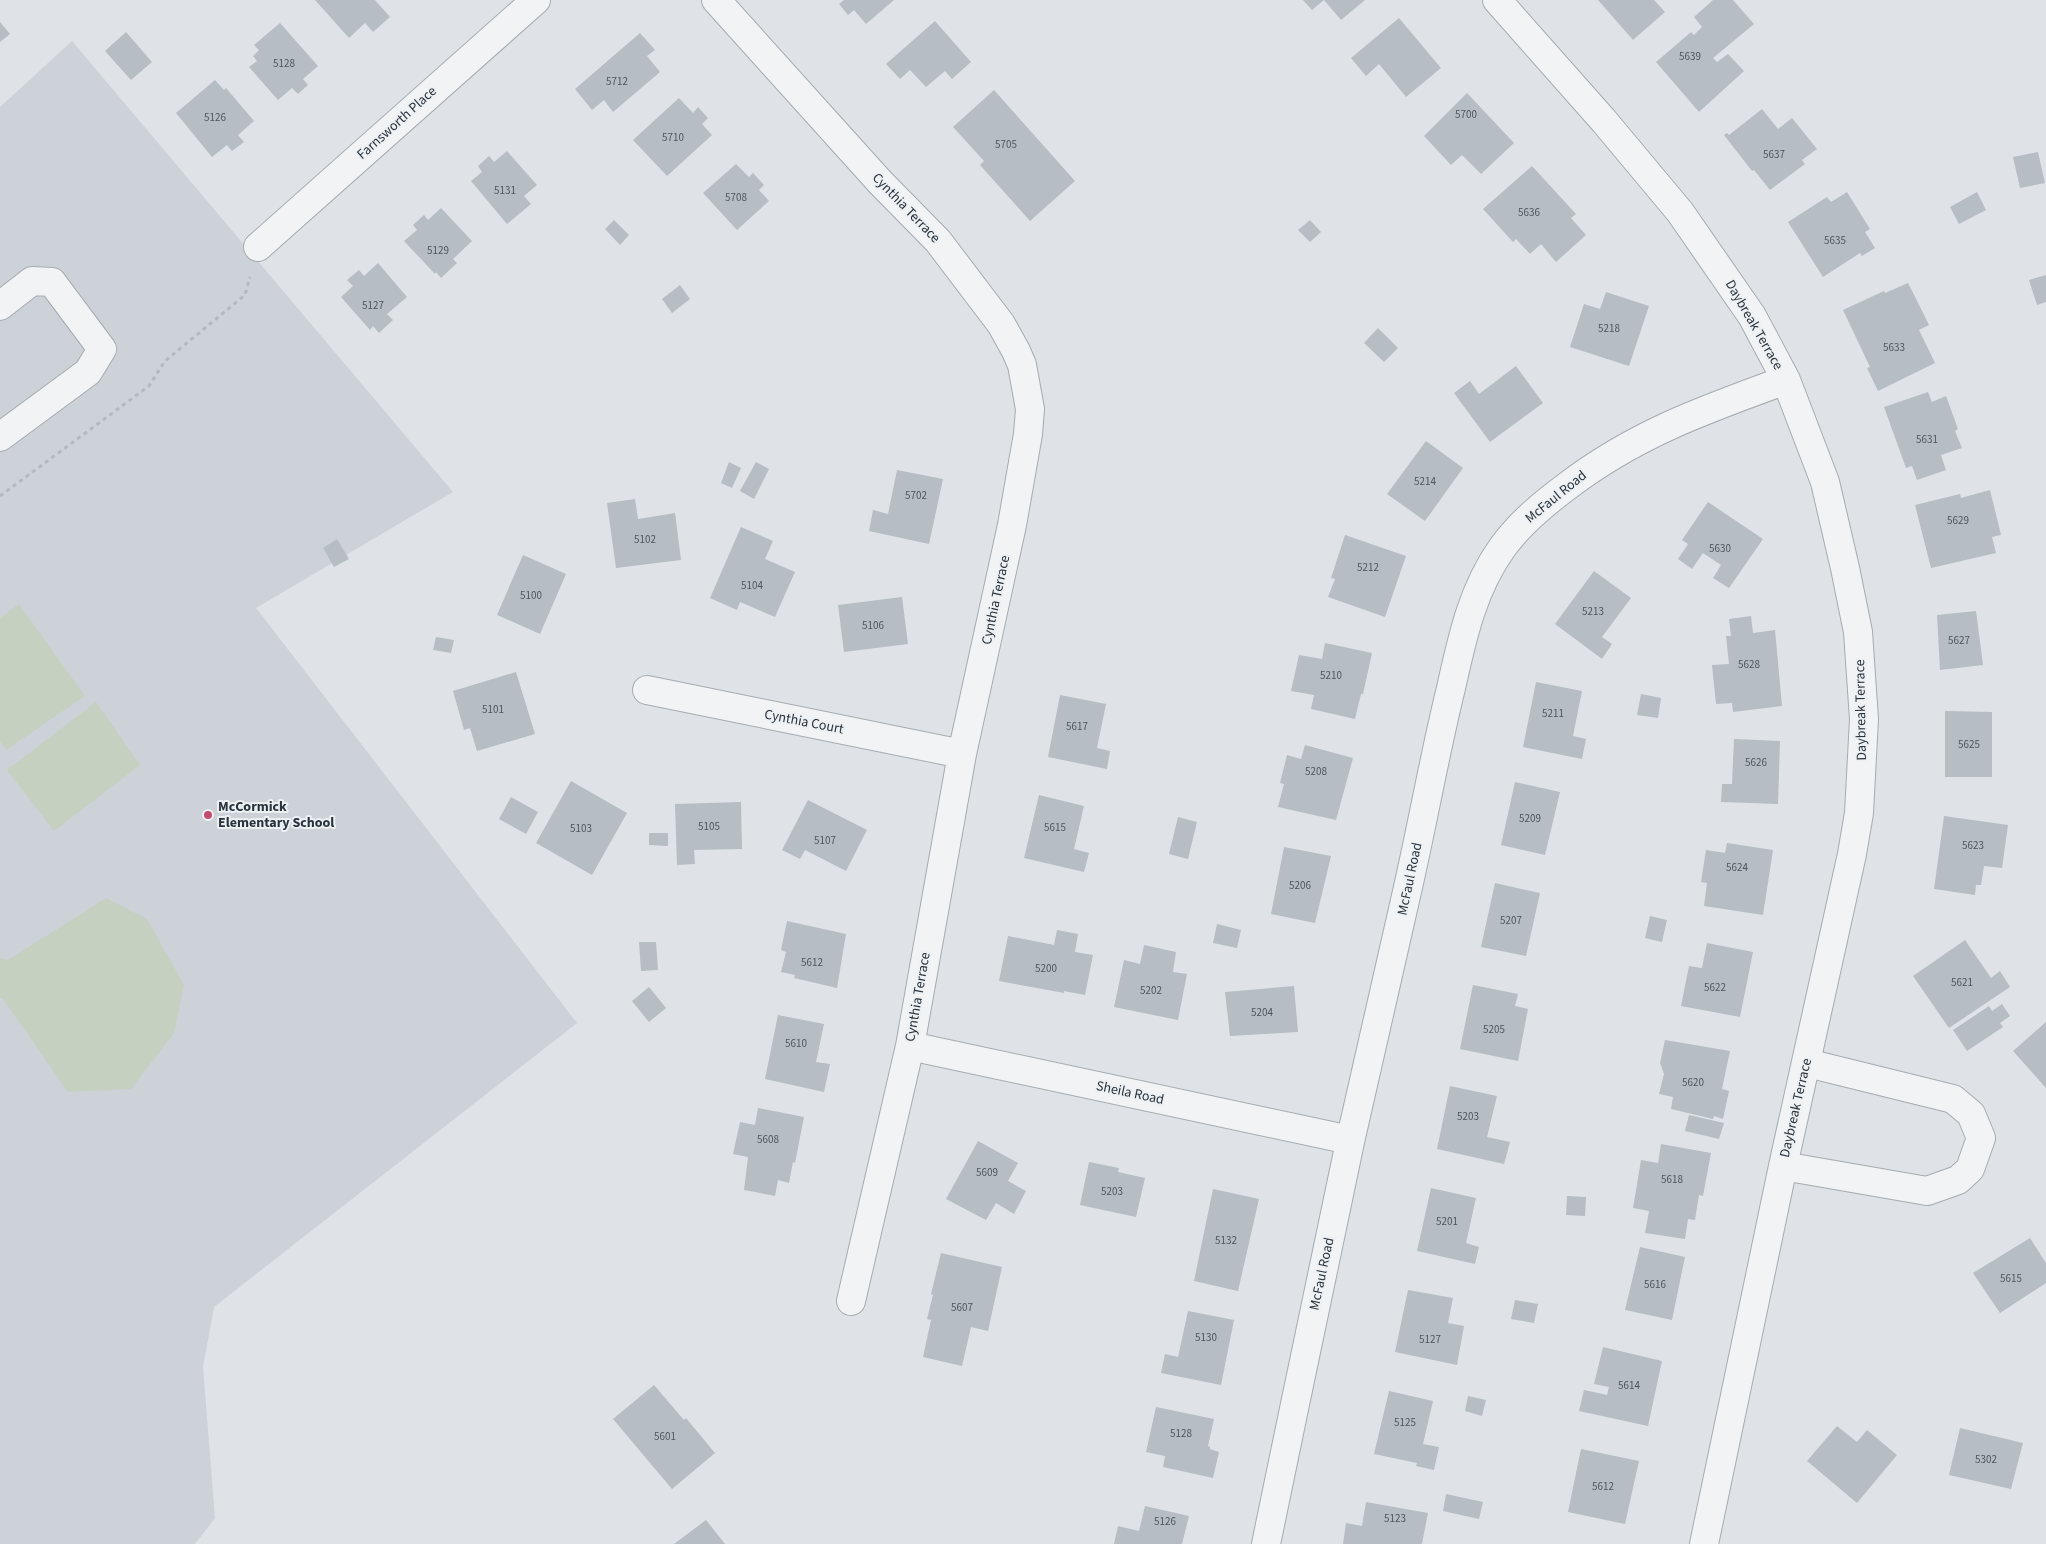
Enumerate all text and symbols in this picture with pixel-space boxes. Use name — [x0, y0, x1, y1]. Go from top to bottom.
house number: 5639 — [1679, 49, 1701, 64]
house number: 5128 — [273, 56, 295, 71]
house number: 5712 — [606, 74, 628, 89]
street label: Farnsworth Place — [353, 82, 441, 164]
house number: 5700 — [1455, 107, 1477, 122]
house number: 5126 — [204, 110, 226, 125]
house number: 5710 — [662, 130, 684, 145]
house number: 5705 — [995, 137, 1017, 152]
house number: 5637 — [1763, 147, 1785, 162]
street label: Cynthia Terrace — [867, 168, 945, 248]
house number: 5131 — [494, 183, 516, 198]
house number: 5708 — [725, 190, 747, 205]
house number: 5636 — [1518, 205, 1540, 220]
house number: 5635 — [1824, 233, 1846, 248]
house number: 5129 — [427, 243, 449, 258]
street label: Daybreak Terrace — [1720, 276, 1788, 374]
house number: 5127 — [362, 298, 384, 313]
house number: 5218 — [1598, 321, 1620, 336]
house number: 5633 — [1883, 340, 1905, 355]
house number: 5631 — [1916, 432, 1938, 447]
street label: McFaul Road — [1521, 466, 1591, 528]
house number: 5214 — [1414, 474, 1436, 489]
house number: 5702 — [905, 488, 927, 503]
house number: 5629 — [1947, 513, 1969, 528]
house number: 5102 — [634, 532, 656, 547]
house number: 5630 — [1709, 541, 1731, 556]
street label: Cynthia Terrace — [977, 554, 1015, 646]
house number: 5212 — [1357, 560, 1379, 575]
house number: 5104 — [741, 578, 763, 593]
house number: 5100 — [520, 588, 542, 603]
house number: 5213 — [1582, 604, 1604, 619]
house number: 5106 — [862, 618, 884, 633]
house number: 5627 — [1948, 633, 1970, 648]
house number: 5628 — [1738, 657, 1760, 672]
street label: Daybreak Terrace — [1850, 659, 1872, 761]
house number: 5210 — [1320, 668, 1342, 683]
house number: 5101 — [482, 702, 504, 717]
street label: Cynthia Court — [763, 705, 846, 740]
house number: 5211 — [1542, 706, 1564, 721]
house number: 5617 — [1066, 719, 1088, 734]
house number: 5625 — [1958, 737, 1980, 752]
house number: 5626 — [1745, 755, 1767, 770]
house number: 5208 — [1305, 764, 1327, 779]
place label: McCormick Elementary School — [218, 797, 334, 833]
marker: McCormick Elementary School — [202, 809, 214, 821]
house number: 5209 — [1519, 811, 1541, 826]
house number: 5105 — [698, 819, 720, 834]
house number: 5615 — [1044, 820, 1066, 835]
house number: 5103 — [570, 821, 592, 836]
house number: 5107 — [814, 833, 836, 848]
house number: 5623 — [1962, 838, 1984, 853]
street label: McFaul Road — [1393, 841, 1427, 917]
house number: 5624 — [1726, 860, 1748, 875]
house number: 5206 — [1289, 878, 1311, 893]
house number: 5207 — [1500, 913, 1522, 928]
street label: Cynthia Terrace — [900, 951, 936, 1043]
house number: 5612 — [801, 955, 823, 970]
house number: 5200 — [1035, 961, 1057, 976]
house number: 5621 — [1951, 975, 1973, 990]
house number: 5622 — [1704, 980, 1726, 995]
house number: 5202 — [1140, 983, 1162, 998]
house number: 5204 — [1251, 1005, 1273, 1020]
house number: 5205 — [1483, 1022, 1505, 1037]
house number: 5610 — [785, 1036, 807, 1051]
street label: Daybreak Terrace — [1775, 1056, 1817, 1160]
house number: 5620 — [1682, 1075, 1704, 1090]
street label: Sheila Road — [1094, 1076, 1166, 1110]
house number: 5203 — [1457, 1109, 1479, 1124]
house number: 5608 — [757, 1132, 779, 1147]
house number: 5609 — [976, 1165, 998, 1180]
house number: 5618 — [1661, 1172, 1683, 1187]
house number: 5203 — [1101, 1184, 1123, 1199]
house number: 5201 — [1436, 1214, 1458, 1229]
house number: 5132 — [1215, 1233, 1237, 1248]
street label: McFaul Road — [1305, 1236, 1339, 1312]
house number: 5615 — [2000, 1271, 2022, 1286]
house number: 5616 — [1644, 1277, 1666, 1292]
house number: 5607 — [951, 1300, 973, 1315]
house number: 5130 — [1195, 1330, 1217, 1345]
house number: 5127 — [1419, 1332, 1441, 1347]
house number: 5614 — [1618, 1378, 1640, 1393]
house number: 5125 — [1394, 1415, 1416, 1430]
house number: 5128 — [1170, 1426, 1192, 1441]
house number: 5601 — [654, 1429, 676, 1444]
house number: 5302 — [1975, 1452, 1997, 1467]
house number: 5612 — [1592, 1479, 1614, 1494]
house number: 5123 — [1384, 1511, 1406, 1526]
house number: 5126 — [1154, 1514, 1176, 1529]

